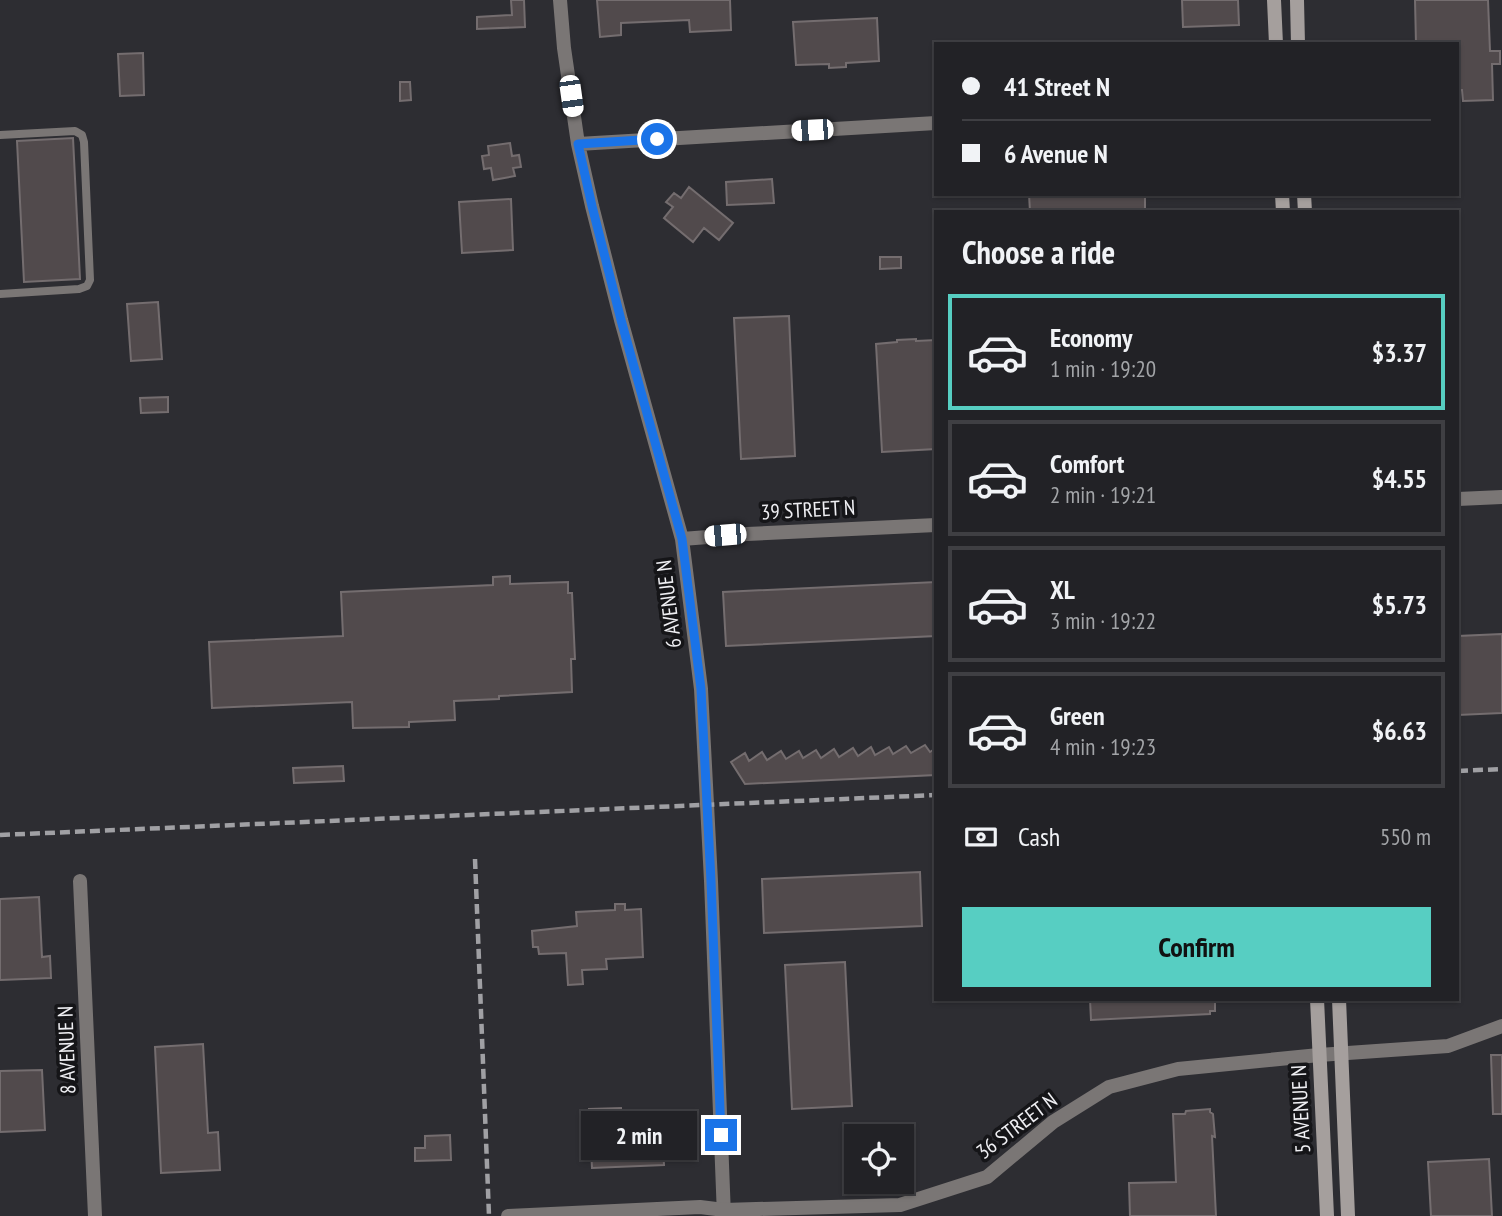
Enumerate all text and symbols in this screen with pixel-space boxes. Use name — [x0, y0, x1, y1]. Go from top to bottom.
text: 41 Street N — [1004, 70, 1110, 103]
car — [558, 74, 585, 118]
car — [791, 118, 834, 142]
route start — [641, 123, 673, 155]
text: 6 Avenue N — [1004, 137, 1108, 170]
text: Choose a ride — [962, 231, 1115, 273]
icon: car — [966, 321, 1029, 384]
text: Economy — [1050, 321, 1132, 354]
text: $3.37 — [1372, 336, 1427, 369]
text: 1 min · 19:20 — [1050, 354, 1156, 383]
icon: car — [966, 447, 1029, 510]
text: Comfort — [1050, 447, 1124, 480]
text: $4.55 — [1372, 462, 1427, 495]
text: 2 min · 19:21 — [1050, 480, 1156, 509]
street label: 39 STREET N — [760, 494, 856, 525]
car — [704, 523, 747, 547]
street label: 6 AVENUE N — [650, 559, 687, 649]
icon: car — [966, 573, 1029, 636]
text: XL — [1050, 573, 1075, 606]
text: $5.73 — [1372, 588, 1427, 621]
text: 3 min · 19:22 — [1050, 606, 1156, 635]
icon: car — [966, 699, 1029, 762]
text: Green — [1050, 699, 1105, 732]
text: $6.63 — [1372, 714, 1427, 747]
text: 4 min · 19:23 — [1050, 732, 1156, 761]
icon: cash — [962, 818, 1000, 856]
text: Cash — [1018, 820, 1060, 853]
text: 550 m — [1380, 822, 1431, 851]
button: Confirm — [962, 907, 1431, 987]
street label: 8 AVENUE N — [51, 1005, 82, 1095]
street label: 5 AVENUE N — [1285, 1064, 1316, 1154]
street label: 36 STREET N — [971, 1086, 1062, 1165]
callout: 2 min — [581, 1110, 696, 1160]
route end — [705, 1119, 737, 1151]
text: 2 min — [616, 1121, 662, 1150]
map controls — [844, 1124, 914, 1194]
button: locate — [844, 1124, 914, 1194]

